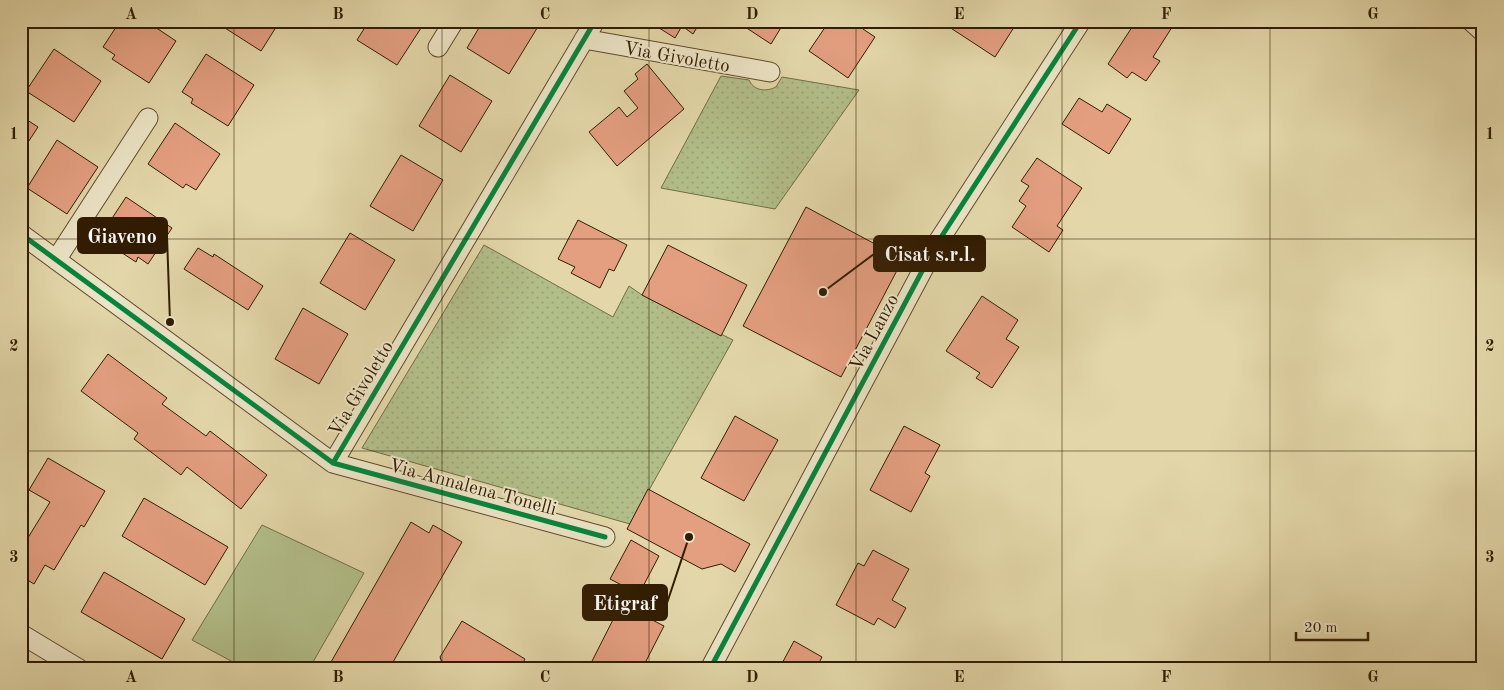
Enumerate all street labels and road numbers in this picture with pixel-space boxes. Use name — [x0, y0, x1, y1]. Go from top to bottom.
street label: Via Givoletto — [622, 40, 731, 77]
street label: Via Lanzo — [847, 292, 903, 375]
street label: Via Givoletto — [326, 338, 398, 440]
street label: Via Annalena Tonelli — [386, 457, 558, 520]

